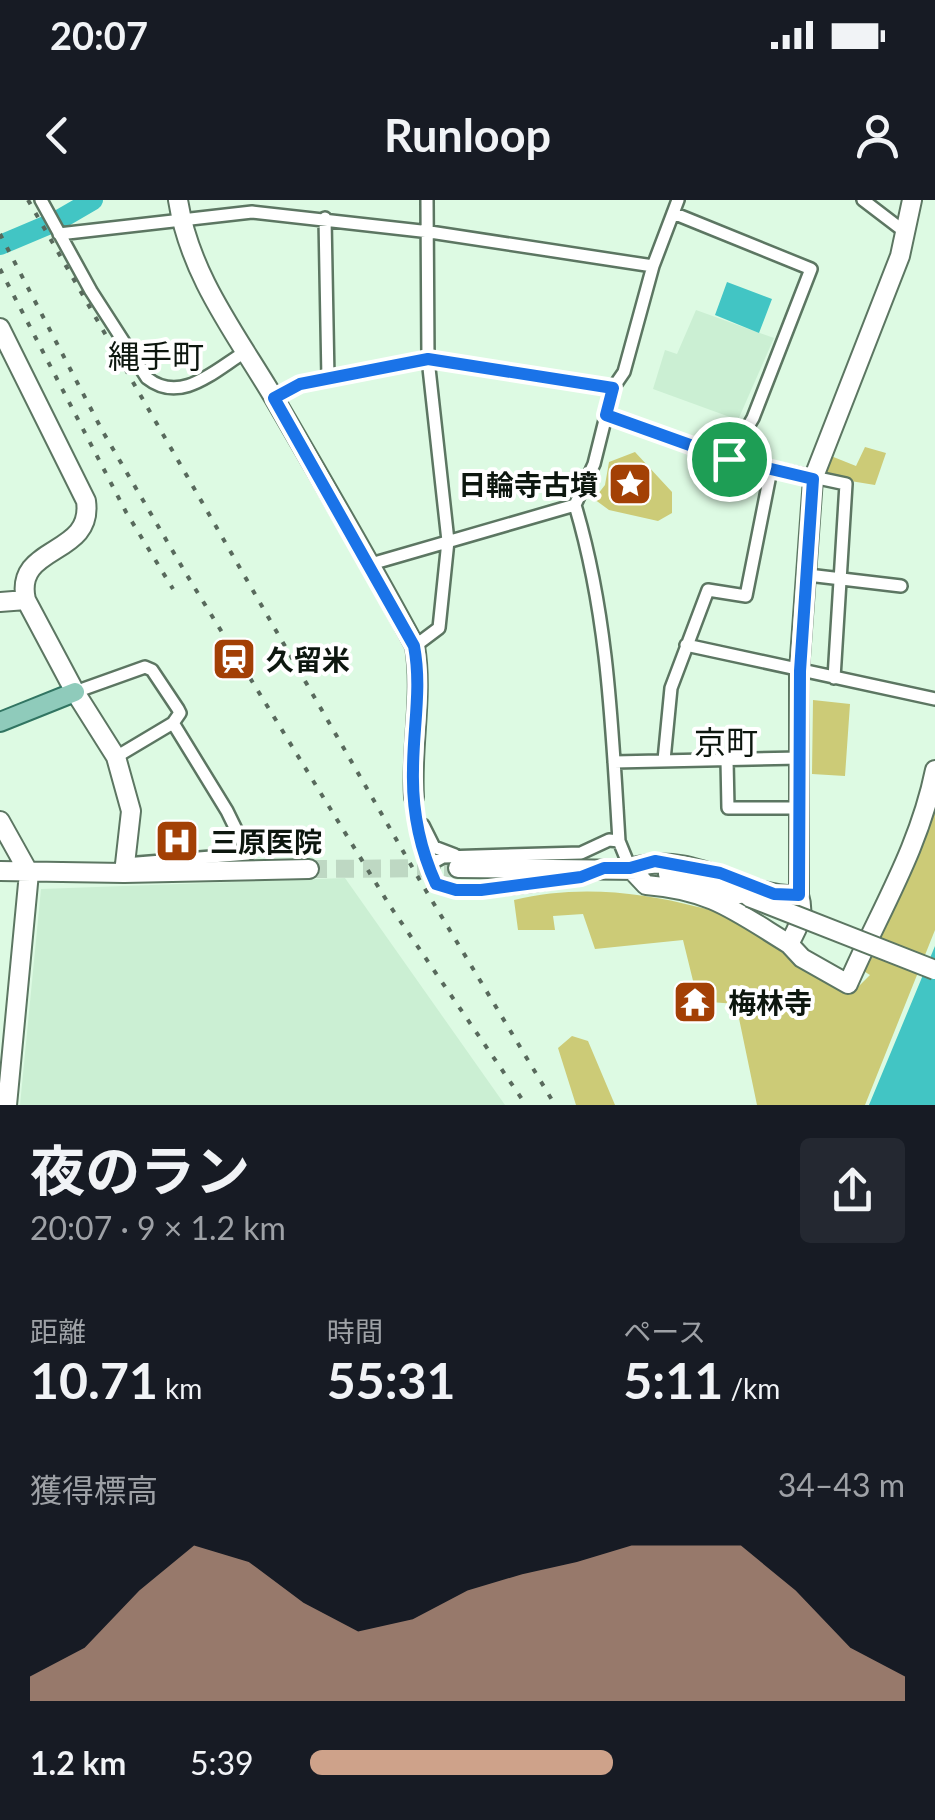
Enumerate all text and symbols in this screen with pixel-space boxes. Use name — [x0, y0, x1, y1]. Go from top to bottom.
text: 20:07 — [50, 12, 148, 58]
icon: back — [30, 108, 85, 163]
text: Runloop — [384, 108, 551, 162]
icon: person — [850, 108, 905, 163]
district label: 縄手町 — [108, 336, 204, 375]
pin — [687, 417, 772, 502]
icon: arrive — [702, 432, 757, 487]
place icon: 日輪寺古墳 — [607, 461, 653, 507]
place label: 日輪寺古墳 — [458, 467, 598, 501]
station icon: 久留米 — [211, 636, 257, 682]
place label: 久留米 — [266, 642, 350, 676]
district label: 京町 — [694, 722, 758, 761]
hospital icon: 三原医院 — [154, 818, 200, 864]
place label: 三原医院 — [210, 824, 322, 858]
temple icon: 梅林寺 — [672, 979, 718, 1025]
place label: 梅林寺 — [728, 985, 812, 1019]
text: 夜のラン — [30, 1137, 250, 1203]
button: share — [800, 1138, 905, 1243]
text: 20:07 · 9 × 1.2 km — [30, 1208, 286, 1247]
text: 距離 — [30, 1314, 86, 1348]
text: 時間 — [327, 1314, 383, 1348]
text: ペース — [623, 1314, 706, 1348]
text: 10.71 — [30, 1350, 158, 1410]
text: 55:31 — [327, 1350, 456, 1410]
text: 5:11 — [623, 1350, 723, 1410]
text: km — [158, 1371, 202, 1405]
text: /km — [723, 1371, 780, 1405]
text: 34–43 m — [778, 1465, 905, 1504]
text: 獲得標高 — [30, 1470, 158, 1509]
text: 1.2 km — [30, 1743, 126, 1782]
text: 5:39 — [190, 1743, 254, 1782]

